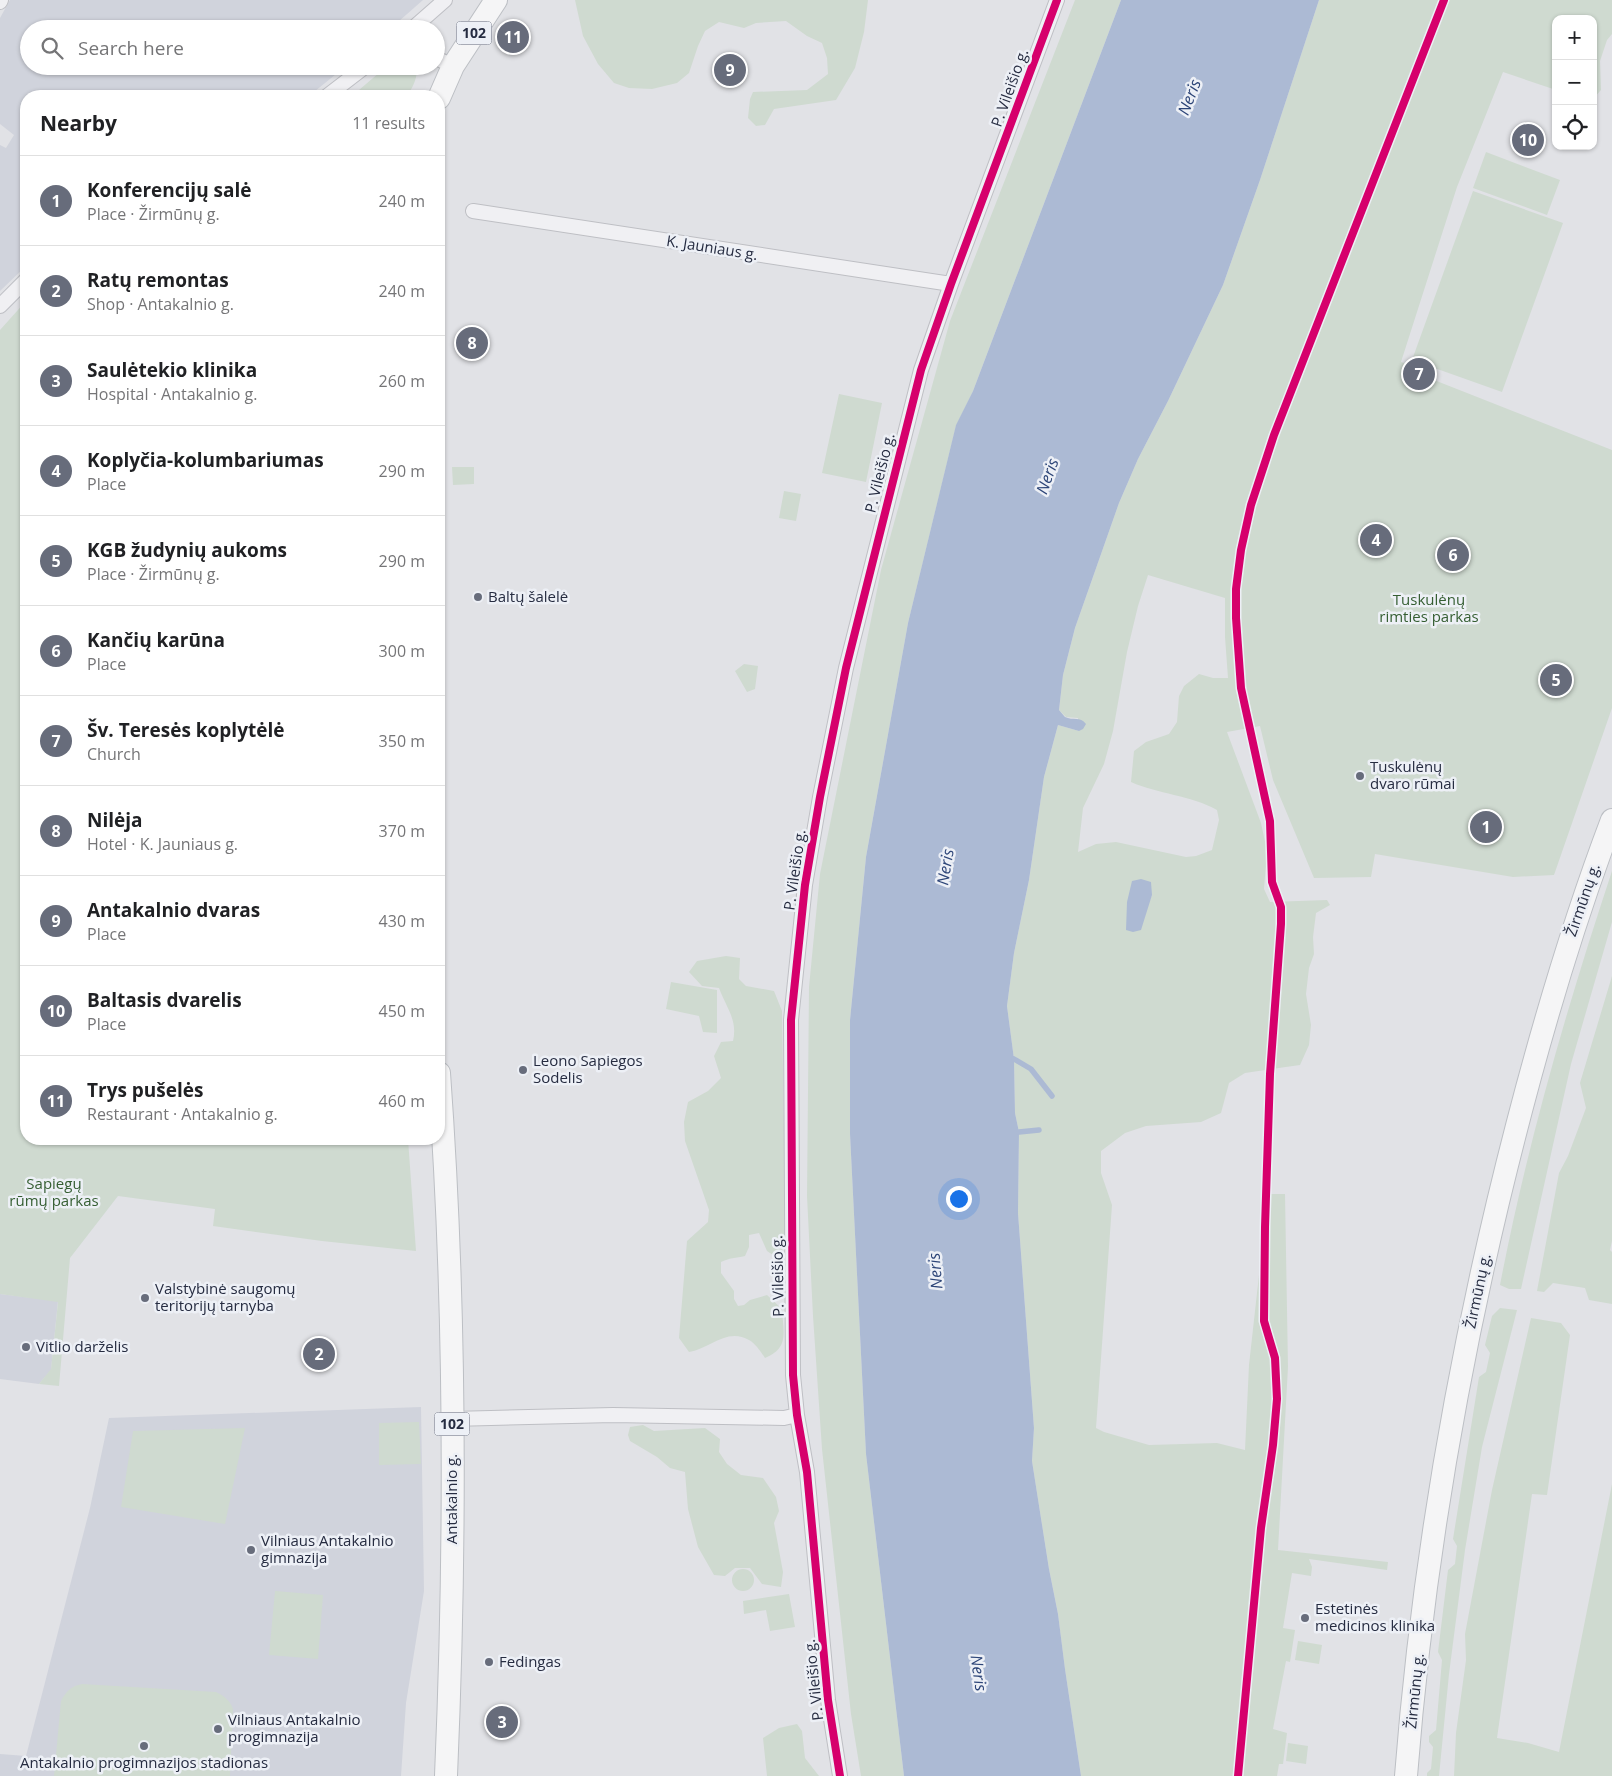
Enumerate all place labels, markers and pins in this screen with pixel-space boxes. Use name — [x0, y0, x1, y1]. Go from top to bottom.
pin: 11 — [497, 18, 529, 56]
pin: 9 — [714, 51, 746, 89]
pin: 10 — [1512, 121, 1544, 159]
pin: 8 — [456, 324, 488, 362]
pin: 7 — [1403, 355, 1435, 393]
pin: 4 — [1360, 521, 1392, 559]
pin: 6 — [1437, 536, 1469, 574]
place label: Baltų šalelė — [488, 586, 568, 606]
marker: Baltų šalelė — [472, 591, 484, 603]
pin: 5 — [1540, 661, 1572, 699]
place label: Tuskulėnų dvaro rūmai — [1370, 756, 1455, 793]
marker: Tuskulėnų dvaro rūmai — [1354, 770, 1366, 782]
pin: 1 — [1470, 808, 1502, 846]
place label: Leono Sapiegos Sodelis — [533, 1050, 643, 1087]
marker: Leono Sapiegos Sodelis — [517, 1064, 529, 1076]
place label: Valstybinė saugomų teritorijų tarnyba — [155, 1278, 296, 1315]
marker: Valstybinė saugomų teritorijų tarnyba — [139, 1292, 151, 1304]
pin: 2 — [303, 1335, 335, 1373]
place label: Vitlio darželis — [36, 1336, 128, 1356]
marker: Vitlio darželis — [20, 1341, 32, 1353]
place label: Vilniaus Antakalnio gimnazija — [261, 1530, 393, 1567]
marker: Vilniaus Antakalnio gimnazija — [245, 1544, 257, 1556]
place label: Estetinės medicinos klinika — [1315, 1598, 1435, 1635]
marker: Estetinės medicinos klinika — [1299, 1612, 1311, 1624]
place label: Fedingas — [499, 1651, 561, 1671]
marker: Fedingas — [483, 1656, 495, 1668]
pin: 3 — [486, 1703, 518, 1741]
place label: Vilniaus Antakalnio progimnazija — [228, 1709, 360, 1746]
marker: Vilniaus Antakalnio progimnazija — [212, 1723, 224, 1735]
marker: Antakalnio progimnazijos stadionas — [138, 1740, 150, 1752]
place label: Antakalnio progimnazijos stadionas — [20, 1752, 268, 1772]

